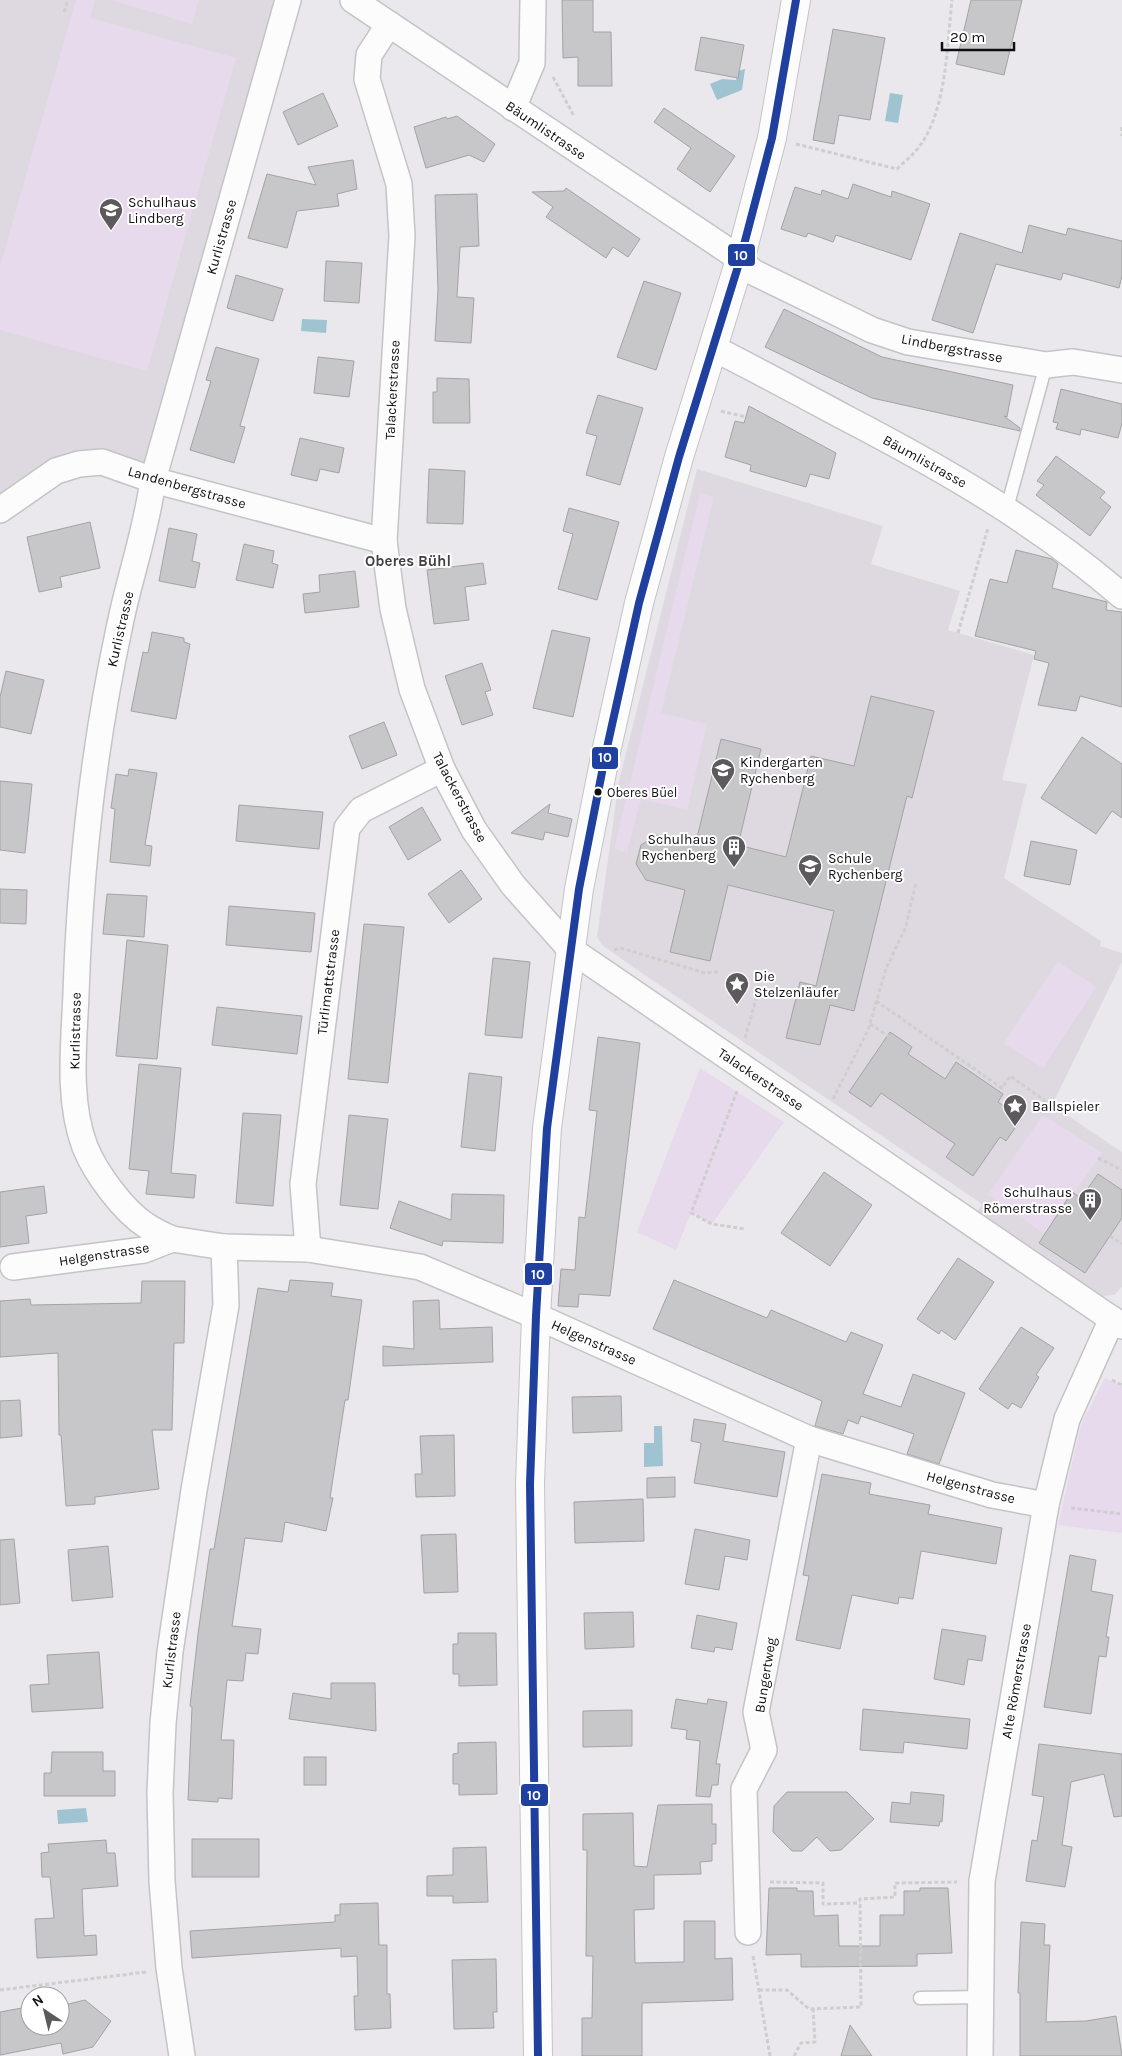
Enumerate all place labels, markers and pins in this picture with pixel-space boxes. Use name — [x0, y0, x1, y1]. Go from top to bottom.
place label: Schulhaus Lindberg — [128, 194, 197, 227]
school or university icon: Schulhaus Lindberg — [98, 197, 124, 231]
place label: Kindergarten Rychenberg — [740, 754, 823, 787]
school or university icon: Kindergarten Rychenberg — [710, 757, 736, 791]
place label: Oberes Büel — [607, 785, 677, 800]
marker: Oberes Büel — [593, 787, 603, 797]
place label: Schulhaus Rychenberg — [641, 831, 716, 864]
building icon: Schulhaus Rychenberg — [721, 834, 747, 868]
place label: Schule Rychenberg — [828, 850, 903, 883]
school or university icon: Schule Rychenberg — [797, 853, 823, 887]
place label: Die Stelzenläufer — [754, 968, 839, 1001]
place icon: Die Stelzenläufer — [724, 971, 750, 1005]
place icon: Ballspieler — [1002, 1093, 1028, 1127]
place label: Ballspieler — [1032, 1098, 1100, 1115]
place label: Schulhaus Römerstrasse — [983, 1184, 1072, 1217]
building icon: Schulhaus Römerstrasse — [1077, 1187, 1103, 1221]

